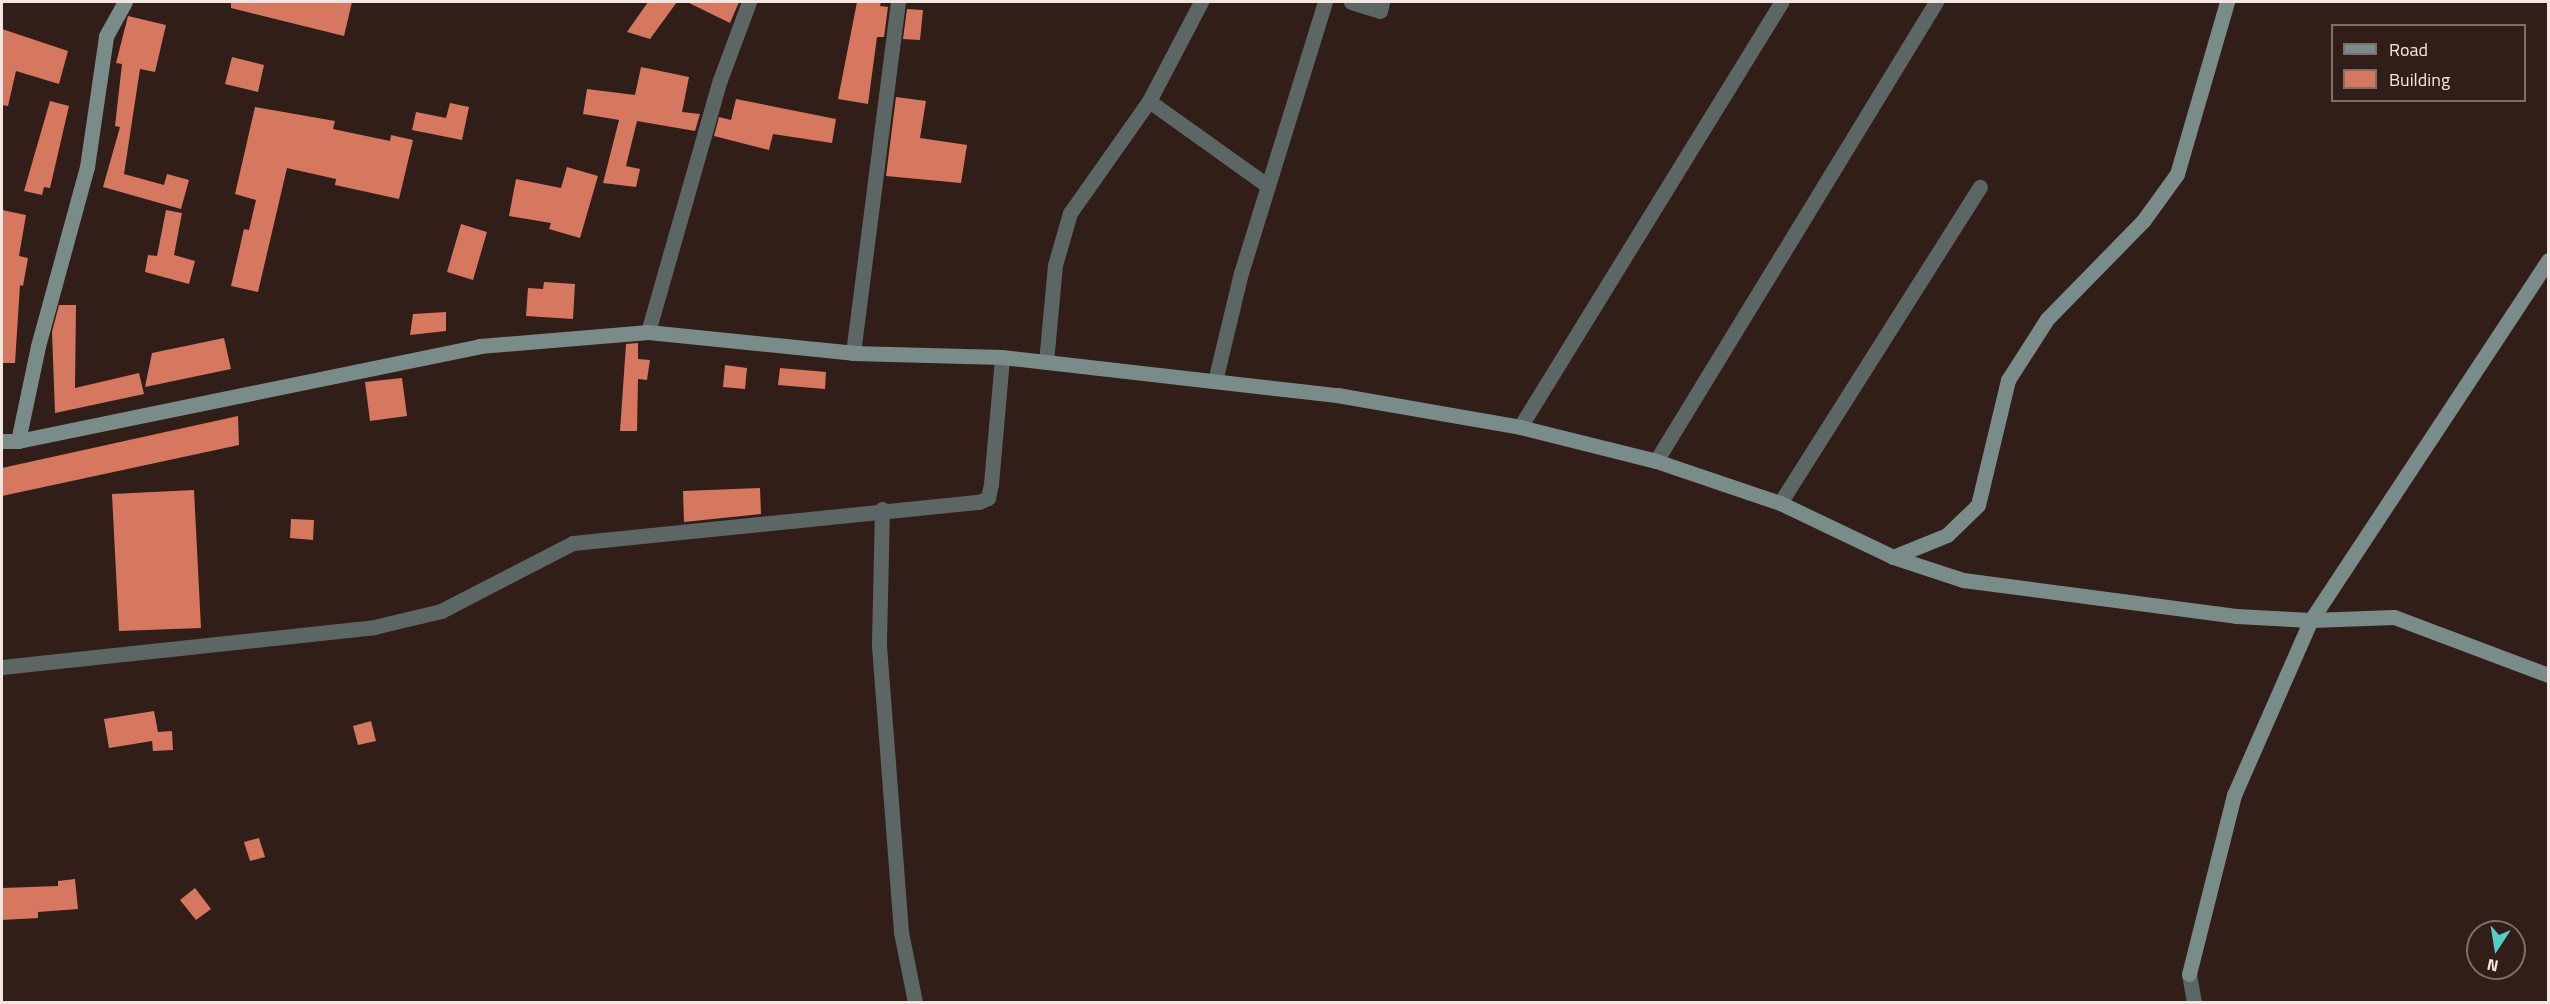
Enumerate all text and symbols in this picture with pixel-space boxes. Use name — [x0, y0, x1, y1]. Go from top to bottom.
legend — [2331, 24, 2526, 102]
text: Road — [2389, 36, 2428, 63]
text: Building — [2389, 66, 2450, 93]
north arrow — [2466, 920, 2526, 980]
text: N — [2485, 953, 2501, 979]

